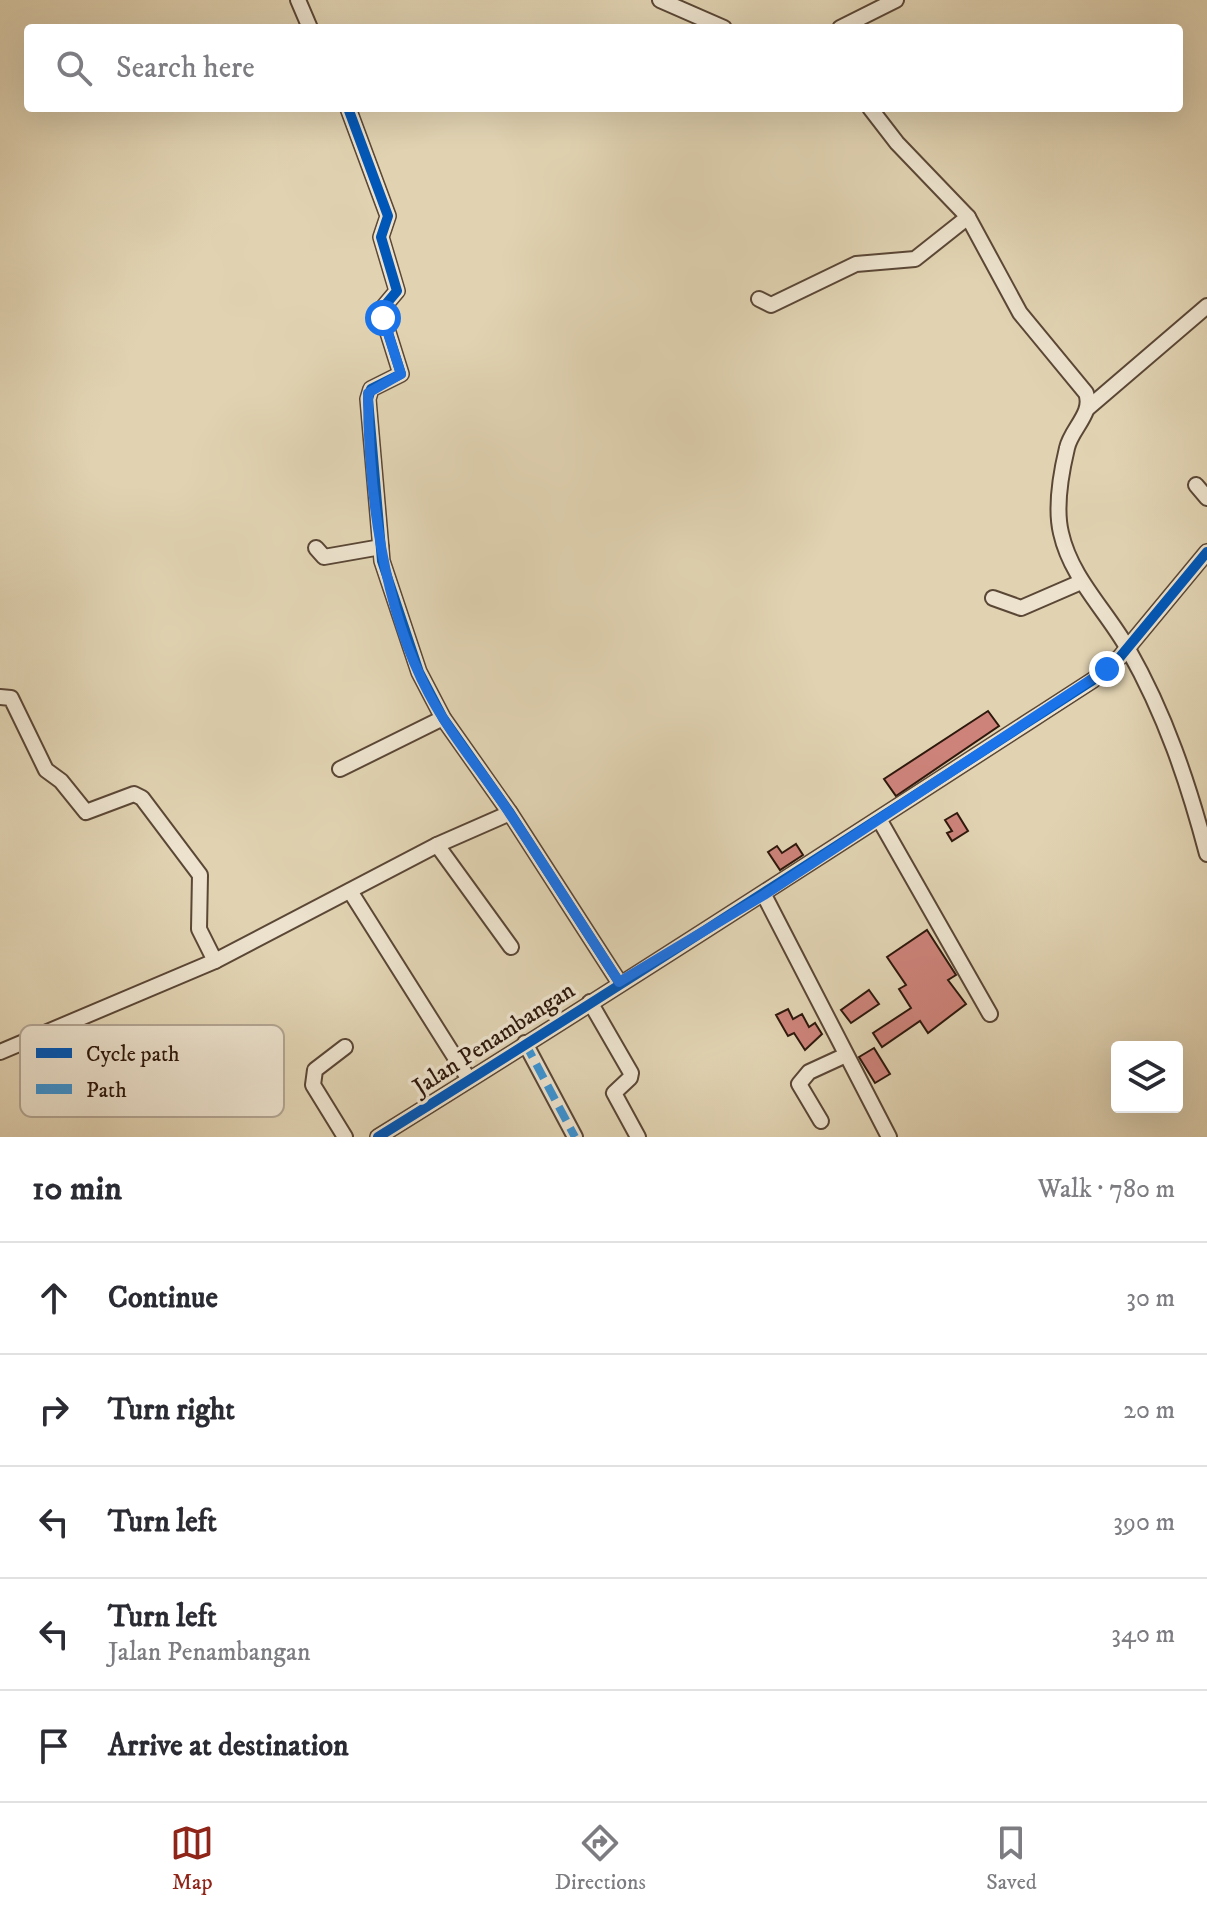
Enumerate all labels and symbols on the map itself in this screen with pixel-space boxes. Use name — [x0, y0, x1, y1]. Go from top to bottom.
route start — [365, 300, 401, 336]
route end — [1089, 651, 1125, 687]
street label: Jalan Penambangan — [406, 975, 581, 1104]
legend — [20, 1025, 284, 1117]
text: Cycle path — [86, 1041, 180, 1068]
text: Path — [86, 1077, 127, 1104]

